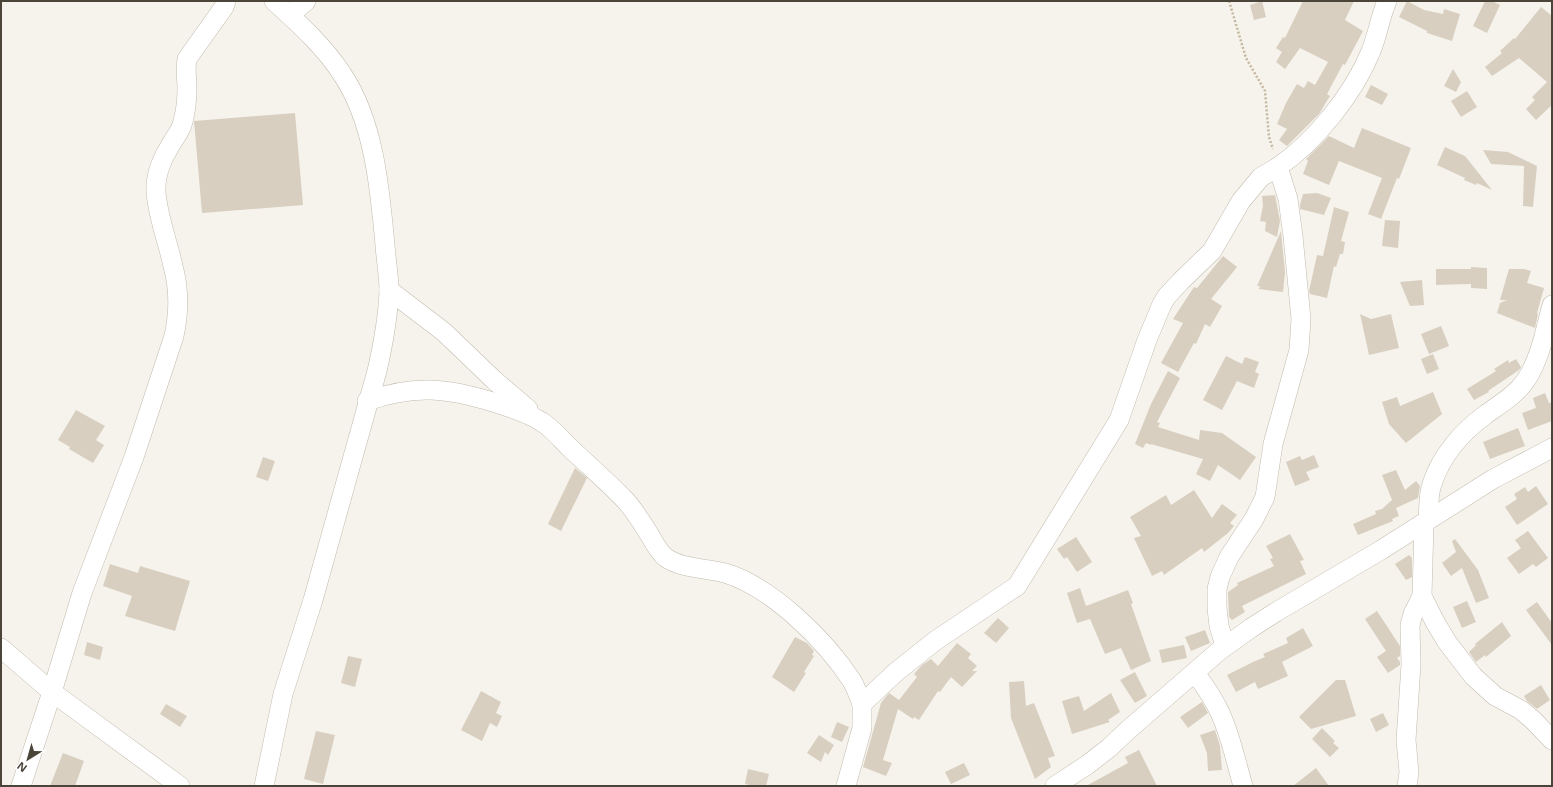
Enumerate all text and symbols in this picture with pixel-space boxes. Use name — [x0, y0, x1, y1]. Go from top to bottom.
north arrow — [8, 739, 48, 779]
text: N — [14, 759, 30, 776]

